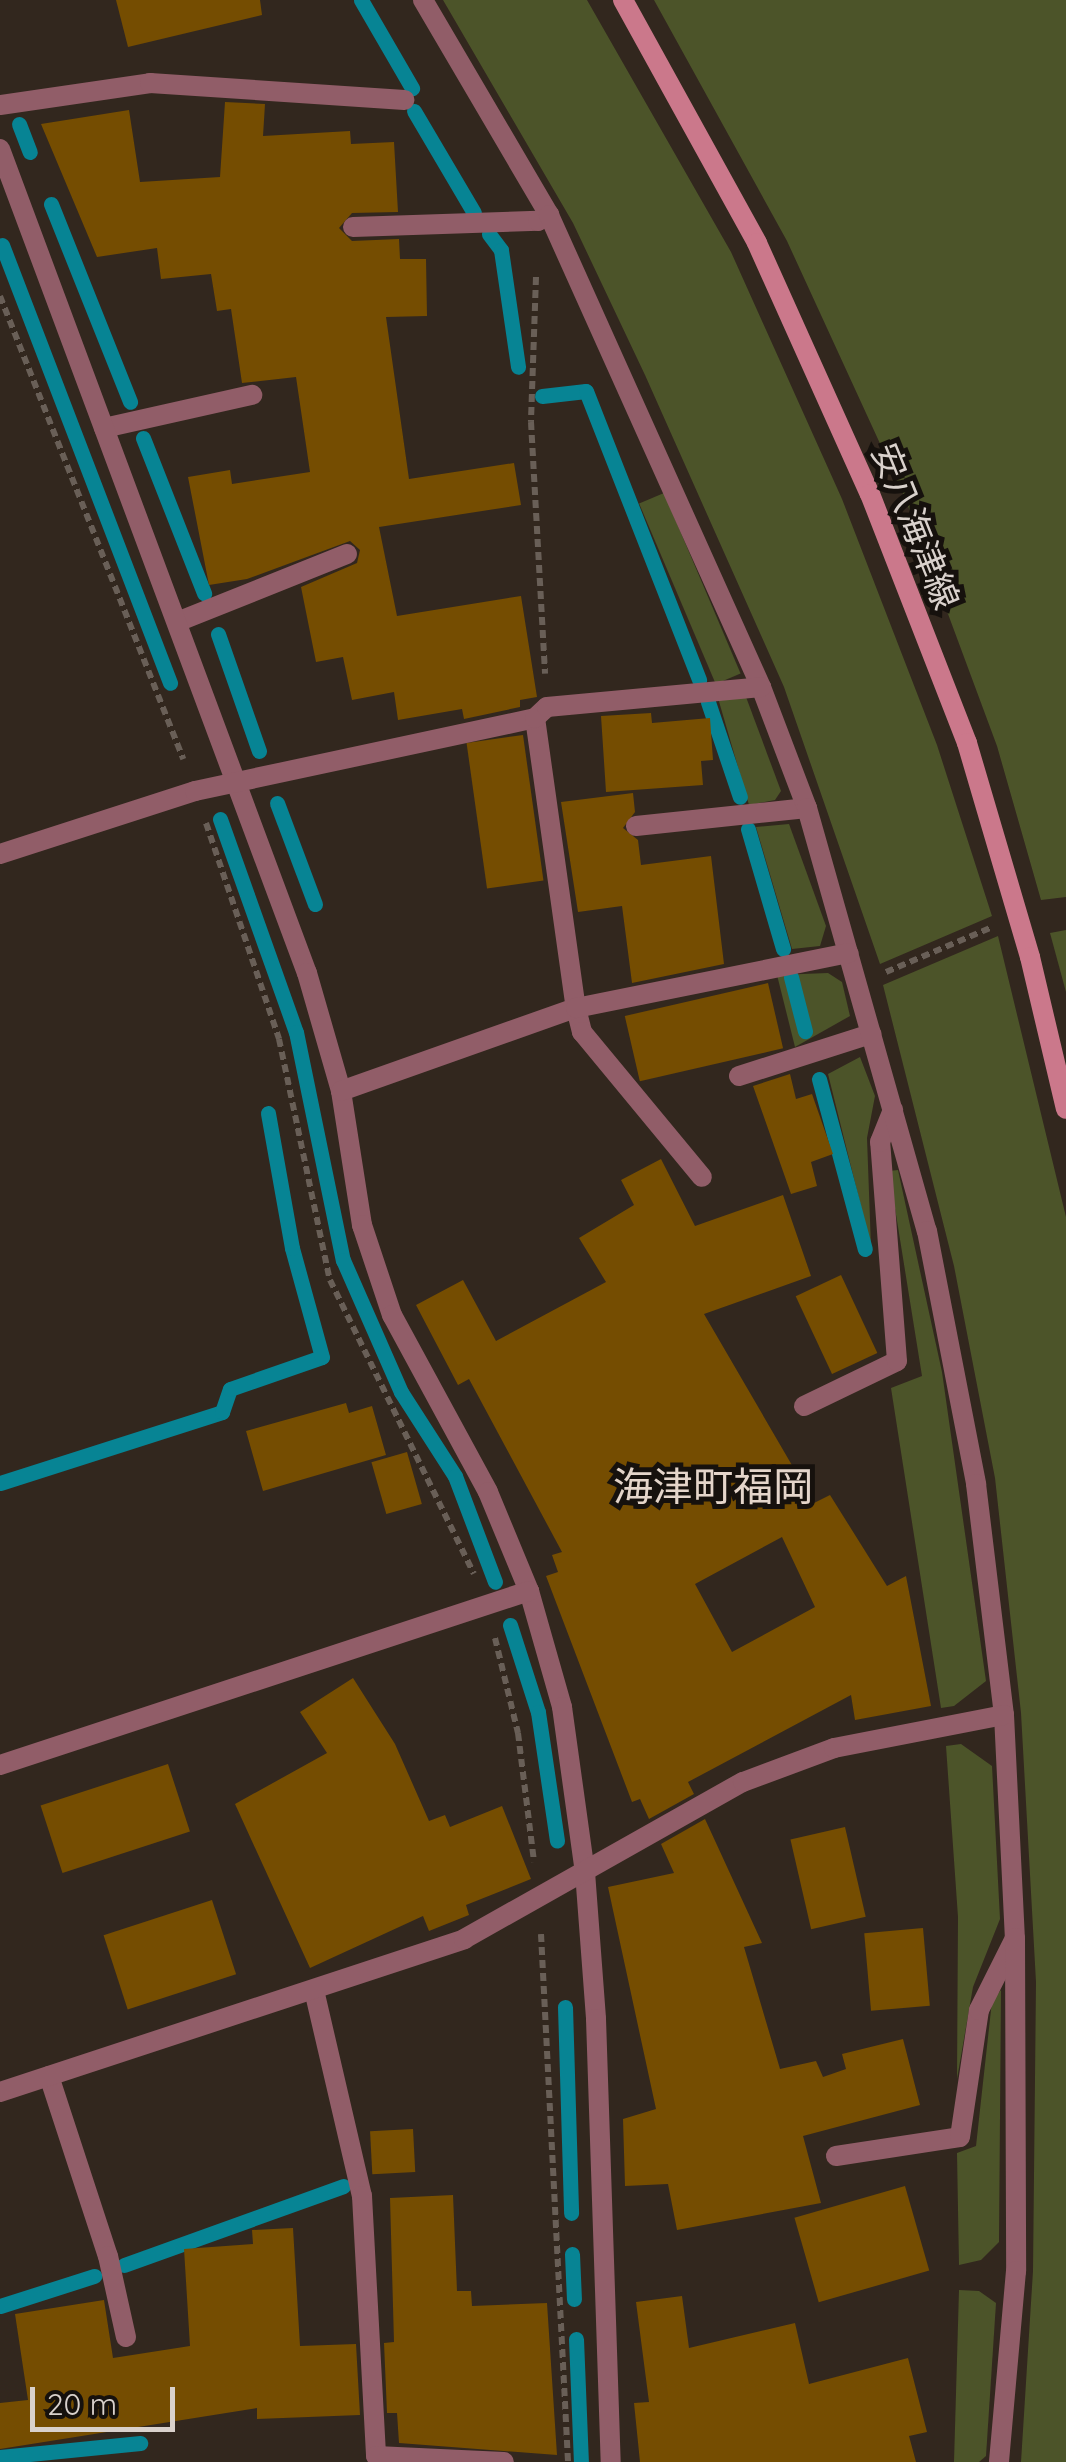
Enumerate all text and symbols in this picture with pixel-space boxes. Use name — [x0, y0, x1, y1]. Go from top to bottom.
street label: 安八海津線 — [864, 437, 968, 615]
district label: 海津町福岡 — [613, 1462, 813, 1510]
scale bar — [35, 2367, 180, 2429]
text: 20 m — [47, 2385, 117, 2423]

